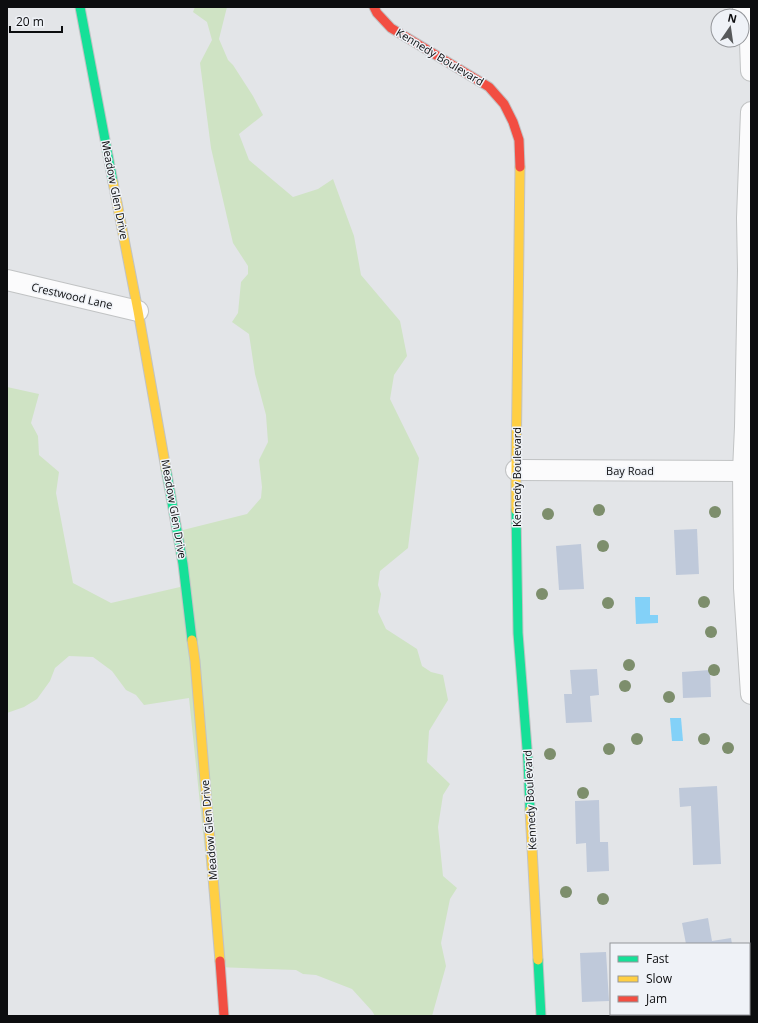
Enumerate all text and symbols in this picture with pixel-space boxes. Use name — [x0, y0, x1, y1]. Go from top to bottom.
scale bar — [10, 8, 62, 34]
north arrow — [710, 8, 750, 48]
text: N — [726, 9, 738, 26]
text: 20 m — [16, 13, 44, 30]
street label: Kennedy Boulevard — [394, 24, 487, 89]
street label: Meadow Glen Drive — [99, 139, 132, 241]
street label: Crestwood Lane — [30, 279, 114, 312]
street label: Kennedy Boulevard — [509, 427, 524, 527]
street label: Meadow Glen Drive — [158, 458, 191, 560]
street label: Bay Road — [606, 463, 654, 478]
street label: Kennedy Boulevard — [519, 750, 540, 850]
street label: Meadow Glen Drive — [197, 779, 220, 881]
legend — [610, 943, 750, 1015]
text: Fast — [646, 950, 669, 967]
text: Slow — [646, 970, 673, 987]
text: Jam — [645, 990, 667, 1007]

